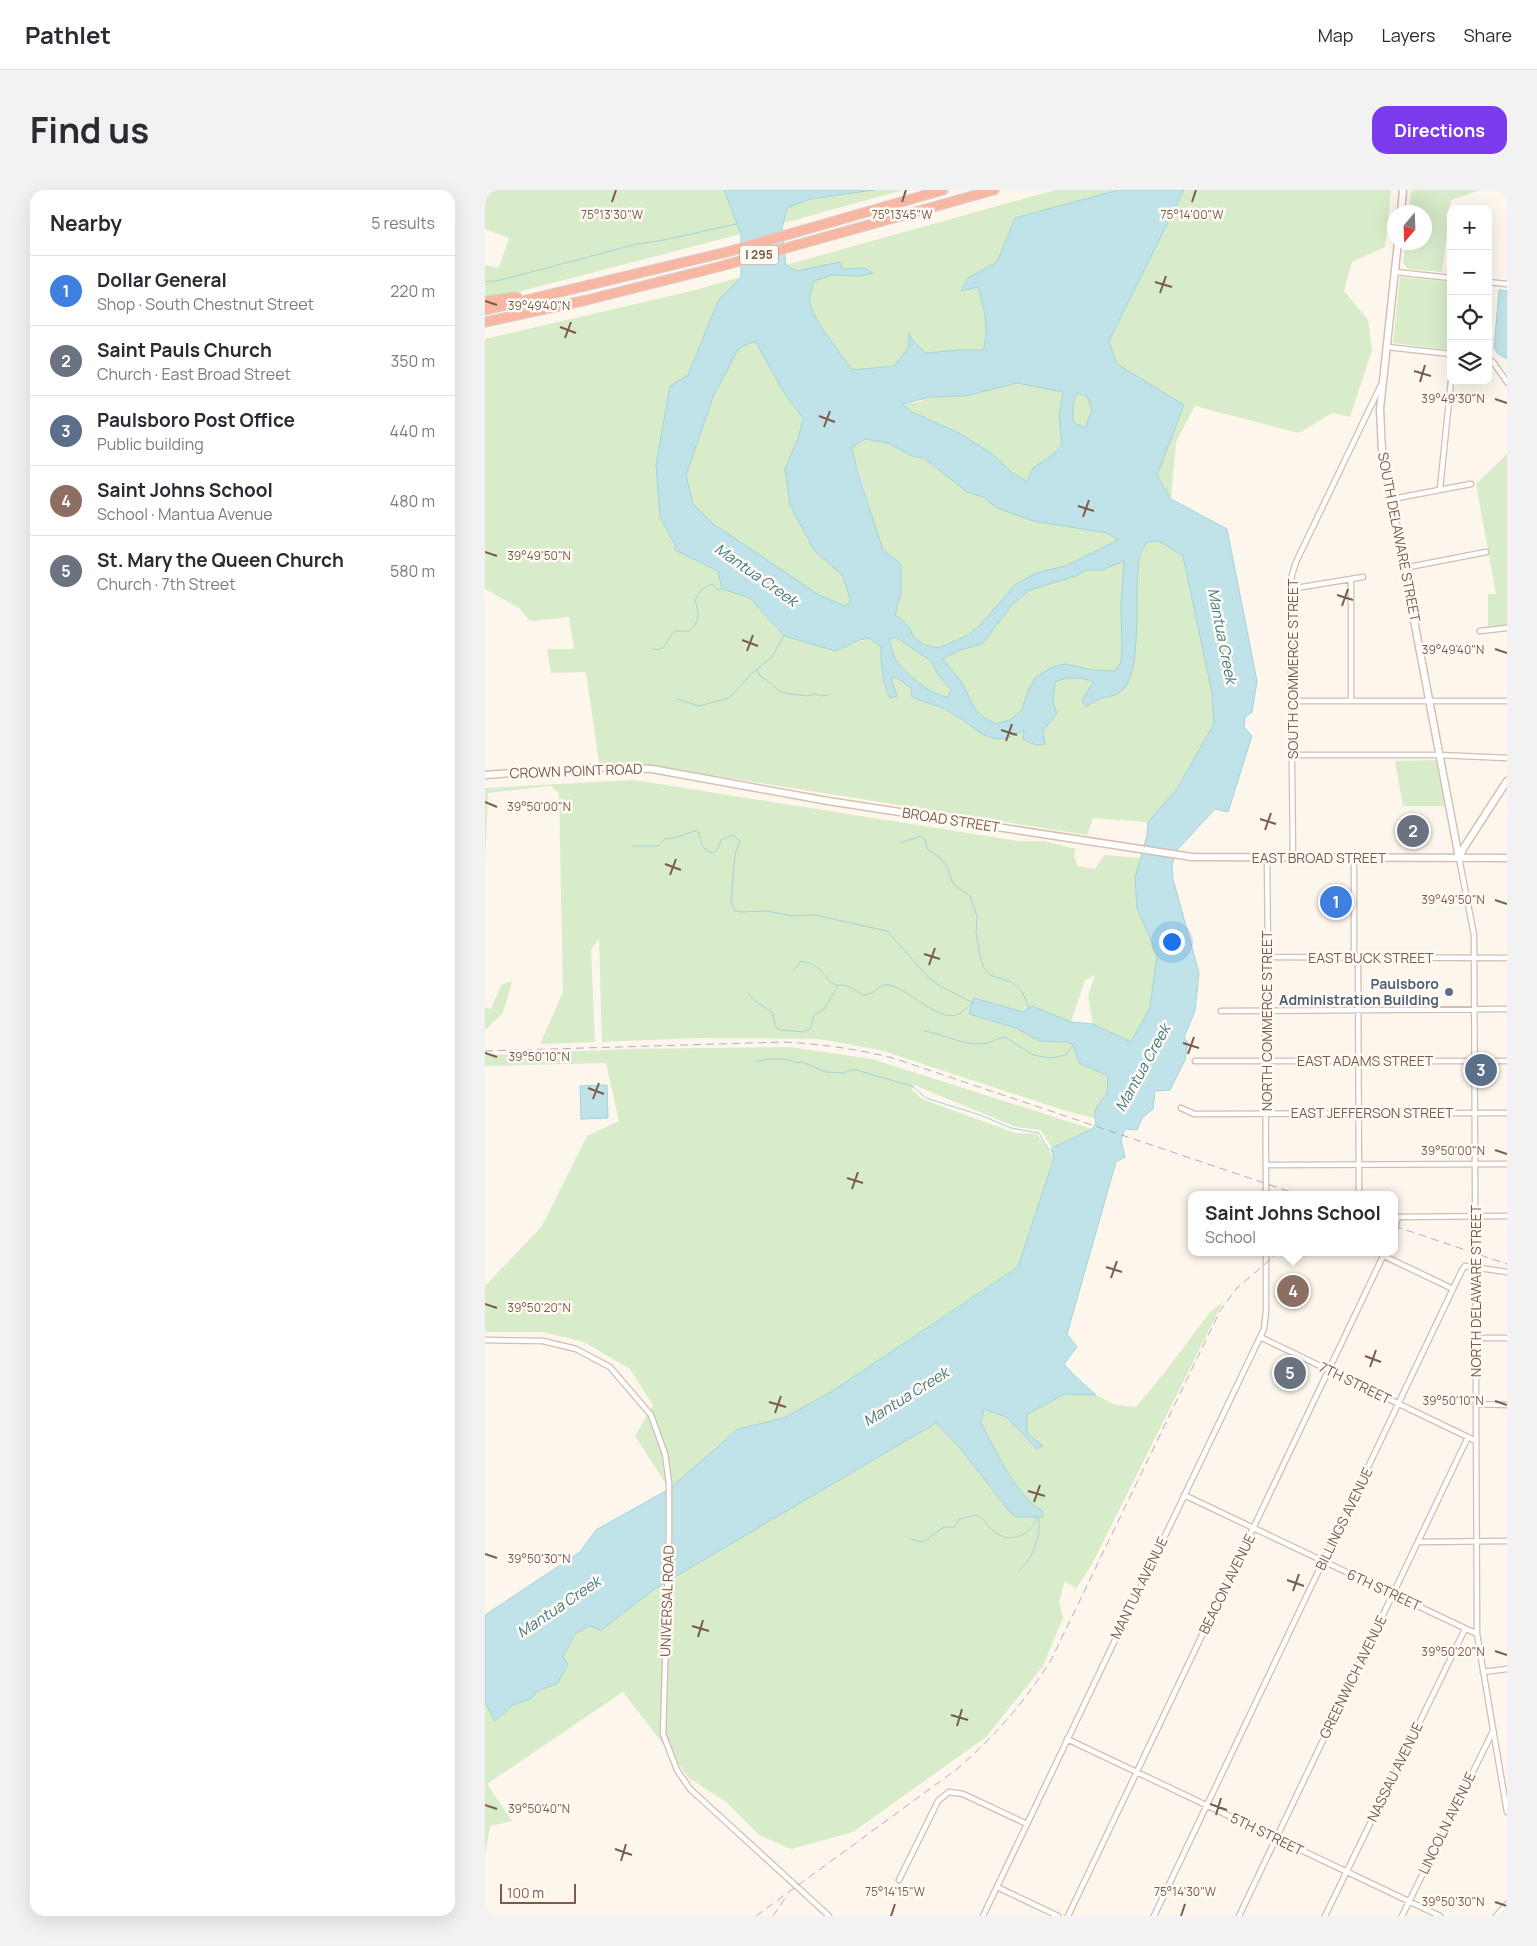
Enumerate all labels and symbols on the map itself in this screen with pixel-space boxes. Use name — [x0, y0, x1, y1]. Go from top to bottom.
north arrow — [1387, 205, 1432, 250]
text: 75°13'30"W — [581, 206, 644, 223]
text: 75°13'45"W — [872, 206, 933, 223]
text: 75°14'00"W — [1161, 206, 1224, 223]
road number: I 295 — [740, 246, 778, 264]
text: 39°49'40"N — [508, 297, 570, 314]
text: 39°49'30"N — [1421, 390, 1485, 407]
street label: SOUTH DELAWARE STREET — [1374, 450, 1425, 624]
water label: Mantua Creek — [711, 538, 804, 612]
text: 39°49'50"N — [507, 547, 571, 564]
street label: SOUTH COMMERCE STREET — [1283, 578, 1302, 759]
water label: Mantua Creek — [1203, 586, 1243, 688]
text: 39°49'40"N — [1422, 641, 1484, 658]
street label: CROWN POINT ROAD — [509, 759, 643, 782]
text: 39°50'00"N — [507, 798, 571, 815]
street label: BROAD STREET — [901, 802, 1002, 837]
pin: 2 — [1397, 812, 1429, 850]
street label: EAST BROAD STREET — [1252, 848, 1387, 867]
pin: 1 — [1320, 883, 1352, 921]
text: 39°49'50"N — [1421, 891, 1485, 908]
your location — [1159, 929, 1185, 955]
street label: NORTH COMMERCE STREET — [1257, 930, 1276, 1111]
street label: EAST BUCK STREET — [1308, 948, 1434, 967]
place label: Paulsboro Administration Building — [1279, 974, 1439, 1009]
marker: Paulsboro Administration Building — [1443, 986, 1455, 998]
water label: Mantua Creek — [1110, 1018, 1177, 1115]
text: 39°50'10"N — [508, 1048, 570, 1065]
street label: EAST ADAMS STREET — [1297, 1051, 1434, 1070]
pin: 3 — [1465, 1051, 1497, 1089]
street label: EAST JEFFERSON STREET — [1291, 1103, 1454, 1122]
text: 39°50'00"N — [1421, 1142, 1485, 1159]
street label: NORTH DELAWARE STREET — [1466, 1204, 1485, 1377]
pin: 4 — [1277, 1272, 1309, 1310]
text: 39°50'20"N — [507, 1299, 571, 1316]
pin: 5 — [1274, 1354, 1306, 1392]
street label: 7TH STREET — [1316, 1357, 1395, 1408]
water label: Mantua Creek — [859, 1361, 955, 1431]
text: 39°50'10"N — [1422, 1392, 1484, 1409]
street label: BILLINGS AVENUE — [1310, 1464, 1377, 1573]
street label: BEACON AVENUE — [1194, 1530, 1259, 1637]
street label: MANTUA AVENUE — [1106, 1534, 1172, 1642]
street label: UNIVERSAL ROAD — [655, 1545, 678, 1657]
text: 39°50'30"N — [507, 1550, 571, 1567]
street label: 6TH STREET — [1344, 1564, 1425, 1615]
water label: Mantua Creek — [513, 1569, 607, 1642]
street label: GREENWICH AVENUE — [1314, 1612, 1391, 1741]
text: 39°50'20"N — [1421, 1643, 1485, 1660]
street label: NASSAU AVENUE — [1362, 1719, 1427, 1825]
street label: LINCOLN AVENUE — [1414, 1769, 1480, 1877]
text: 39°50'40"N — [508, 1800, 570, 1817]
street label: 5TH STREET — [1228, 1808, 1307, 1860]
scale bar — [500, 1881, 576, 1904]
text: 75°14'15"W — [865, 1883, 926, 1900]
text: 75°14'30"W — [1154, 1883, 1217, 1900]
text: 39°50'30"N — [1421, 1893, 1485, 1910]

